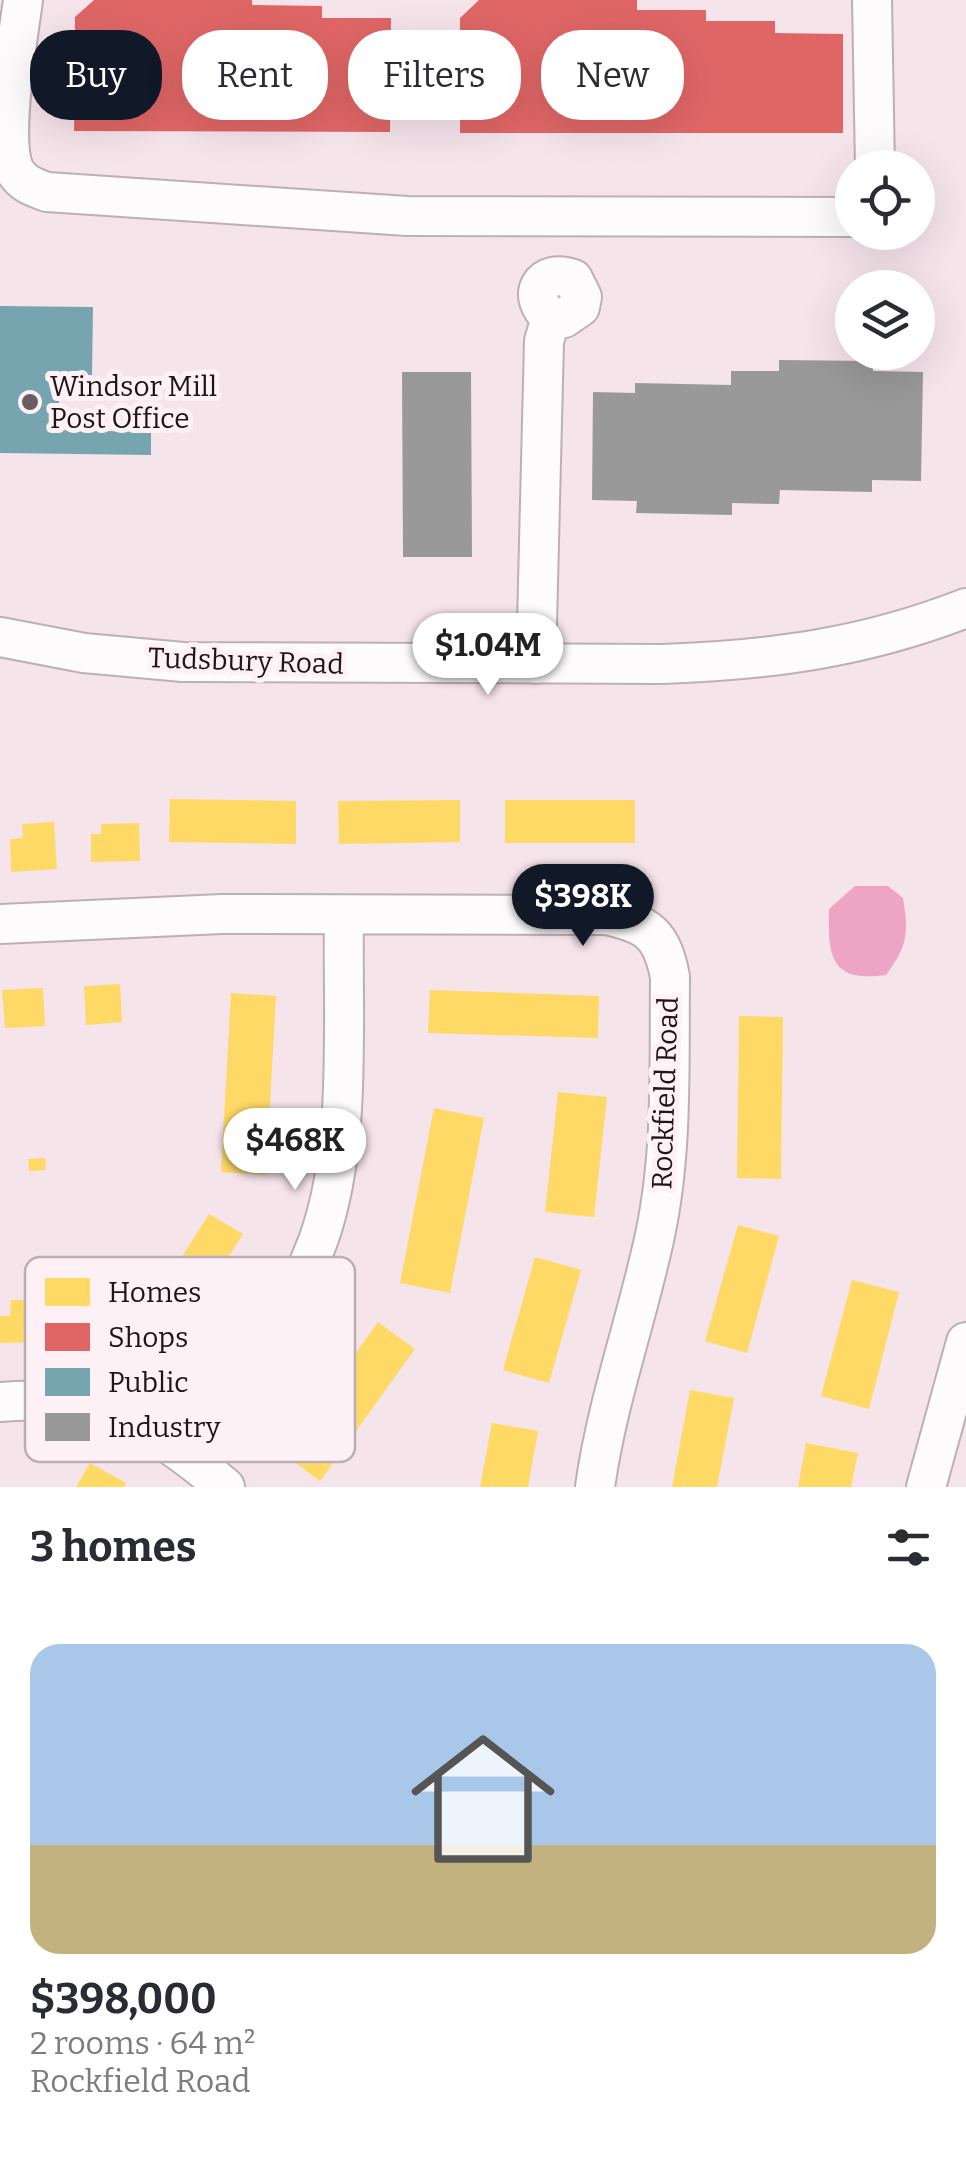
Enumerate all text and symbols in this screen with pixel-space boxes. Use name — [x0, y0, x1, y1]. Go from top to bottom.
chip: Buy — [30, 30, 162, 120]
chip: Rent — [182, 30, 328, 120]
chip: Filters — [348, 30, 521, 120]
chip: New — [541, 30, 684, 120]
map controls — [835, 150, 935, 370]
button: locate — [835, 150, 935, 250]
button: layers — [835, 270, 935, 370]
place label: Windsor Mill Post Office — [50, 370, 217, 435]
marker: Windsor Mill Post Office — [19, 391, 41, 413]
pin: $1.04M — [407, 613, 569, 698]
text: $1.04M — [434, 626, 542, 664]
street label: Tudsbury Road — [148, 641, 344, 681]
pin: $398K — [513, 864, 653, 949]
text: $398K — [534, 877, 632, 915]
street label: Rockfield Road — [645, 996, 685, 1190]
pin: $468K — [225, 1108, 365, 1193]
text: $468K — [245, 1121, 345, 1159]
legend — [25, 1257, 355, 1462]
text: Homes — [108, 1276, 201, 1309]
text: Shops — [108, 1321, 188, 1354]
text: Public — [108, 1366, 189, 1399]
text: Industry — [108, 1411, 221, 1444]
icon: filters — [881, 1520, 936, 1575]
text: 3 homes — [30, 1522, 196, 1572]
icon: home — [393, 1709, 573, 1889]
text: $398,000 — [30, 1974, 217, 2024]
text: 2 rooms · 64 m² — [30, 2024, 255, 2062]
text: Rockfield Road — [30, 2062, 251, 2100]

